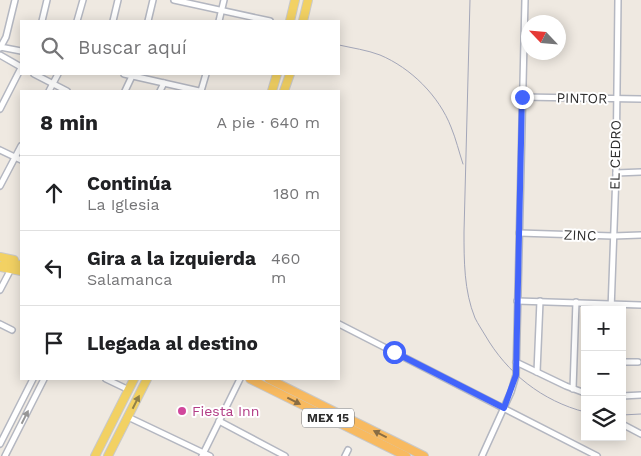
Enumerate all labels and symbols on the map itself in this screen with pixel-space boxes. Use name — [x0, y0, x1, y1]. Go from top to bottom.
north arrow — [521, 15, 566, 60]
route end — [511, 86, 534, 109]
street label: PINTOR — [556, 90, 608, 106]
street label: EL CEDRO — [606, 120, 624, 190]
street label: ZINC — [563, 226, 597, 244]
route start — [383, 341, 406, 364]
one-way arrow — [132, 395, 140, 409]
one-way arrow — [286, 397, 301, 405]
place label: Fiesta Inn — [192, 403, 259, 419]
marker: Fiesta Inn — [176, 405, 188, 417]
road number: MEX 15 — [302, 408, 354, 428]
one-way arrow — [21, 410, 29, 425]
one-way arrow — [373, 430, 388, 438]

